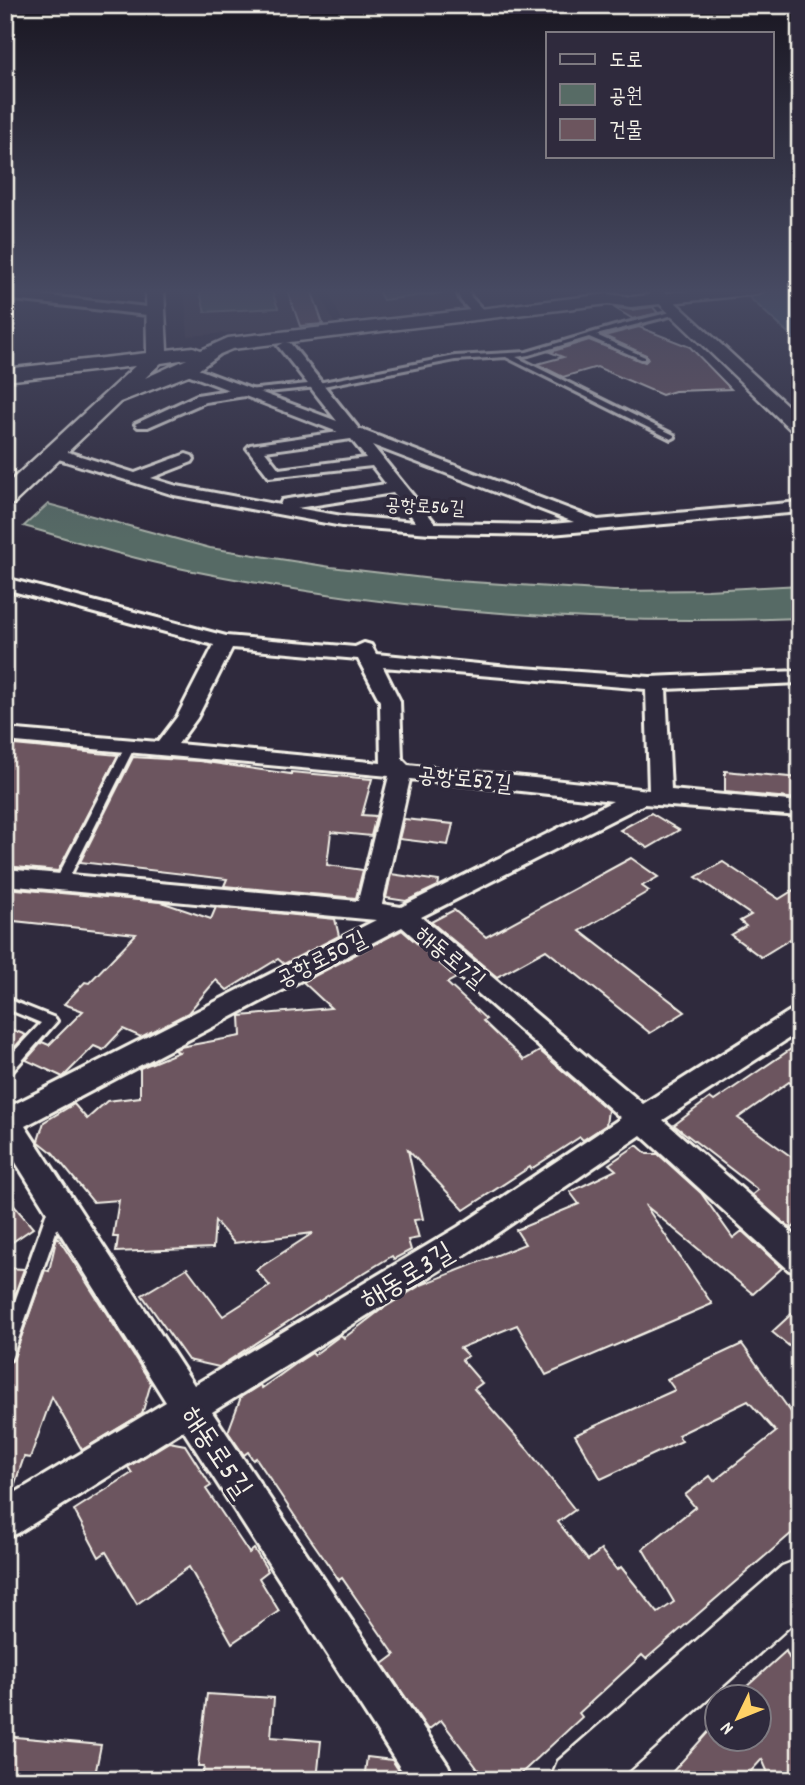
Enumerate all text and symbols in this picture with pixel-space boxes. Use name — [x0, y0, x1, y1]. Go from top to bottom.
legend — [546, 32, 774, 158]
text: 도로 — [609, 47, 643, 77]
text: 공원 — [609, 83, 643, 113]
text: 건물 — [609, 117, 643, 147]
street label: 공항로56길 — [385, 493, 465, 524]
street label: 공항로52길 — [416, 760, 513, 803]
street label: 해동로7길 — [406, 919, 491, 998]
street label: 공항로50길 — [272, 924, 373, 998]
street label: 해동로3길 — [354, 1235, 463, 1322]
street label: 해동로5길 — [168, 1400, 259, 1508]
north arrow — [704, 1684, 774, 1754]
text: N — [715, 1715, 741, 1740]

